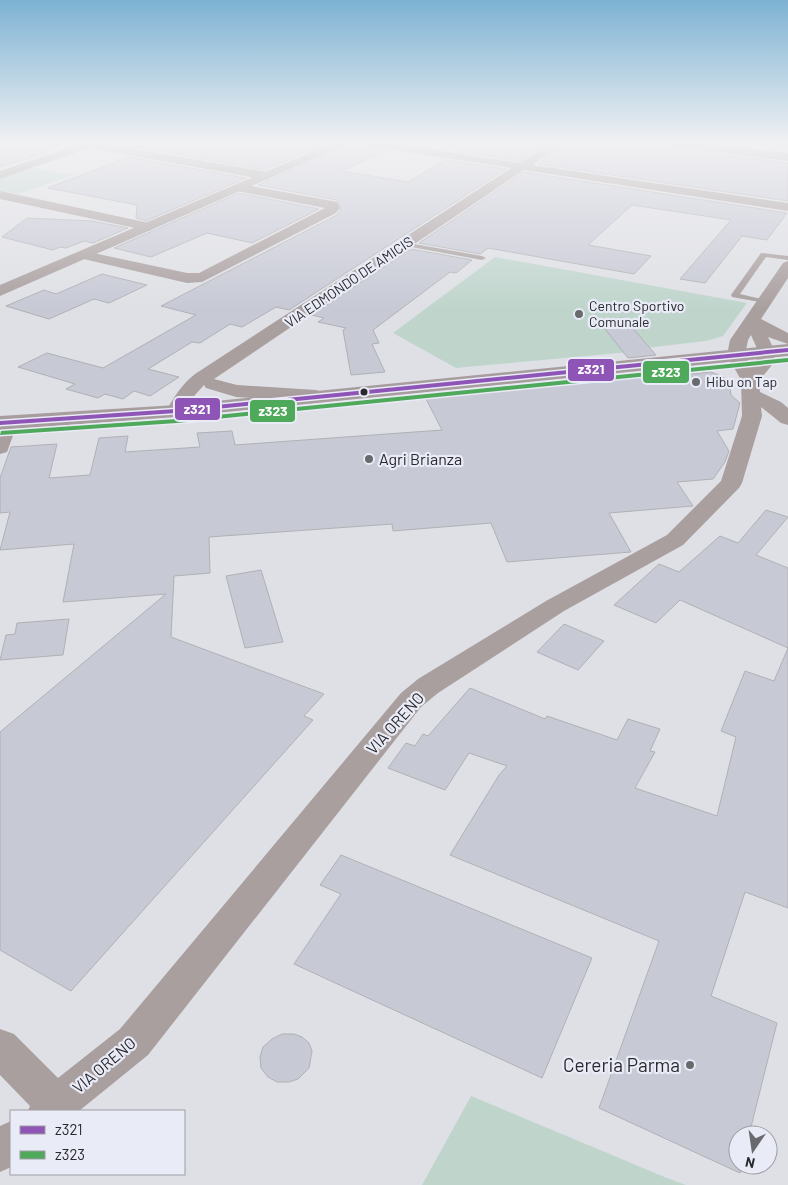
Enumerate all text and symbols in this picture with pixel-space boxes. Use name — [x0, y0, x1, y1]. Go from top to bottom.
street label: VIA EDMONDO DE AMICIS — [281, 232, 416, 331]
place label: Centro Sportivo Comunale — [589, 297, 684, 330]
marker: Centro Sportivo Comunale — [573, 308, 585, 320]
line badge: z321 — [567, 358, 615, 382]
text: z321 — [578, 360, 604, 377]
line badge: z323 — [642, 360, 690, 384]
text: z323 — [651, 363, 681, 380]
place label: Hibu on Tap — [706, 373, 777, 390]
marker: Hibu on Tap — [690, 376, 702, 388]
unlabelled marker — [359, 387, 369, 397]
line badge: z321 — [174, 397, 221, 421]
line badge: z323 — [249, 399, 296, 423]
text: z321 — [184, 400, 210, 417]
text: z323 — [258, 402, 288, 419]
place label: Agri Brianza — [379, 449, 462, 468]
marker: Agri Brianza — [363, 453, 375, 465]
street label: VIA ORENO — [362, 688, 427, 758]
street label: VIA ORENO — [68, 1033, 139, 1097]
place label: Cereria Parma — [563, 1053, 680, 1076]
marker: Cereria Parma — [684, 1059, 696, 1071]
legend — [10, 1110, 185, 1175]
text: z321 — [55, 1120, 82, 1138]
north arrow — [728, 1125, 778, 1175]
text: z323 — [55, 1145, 85, 1163]
text: N — [744, 1154, 756, 1172]

